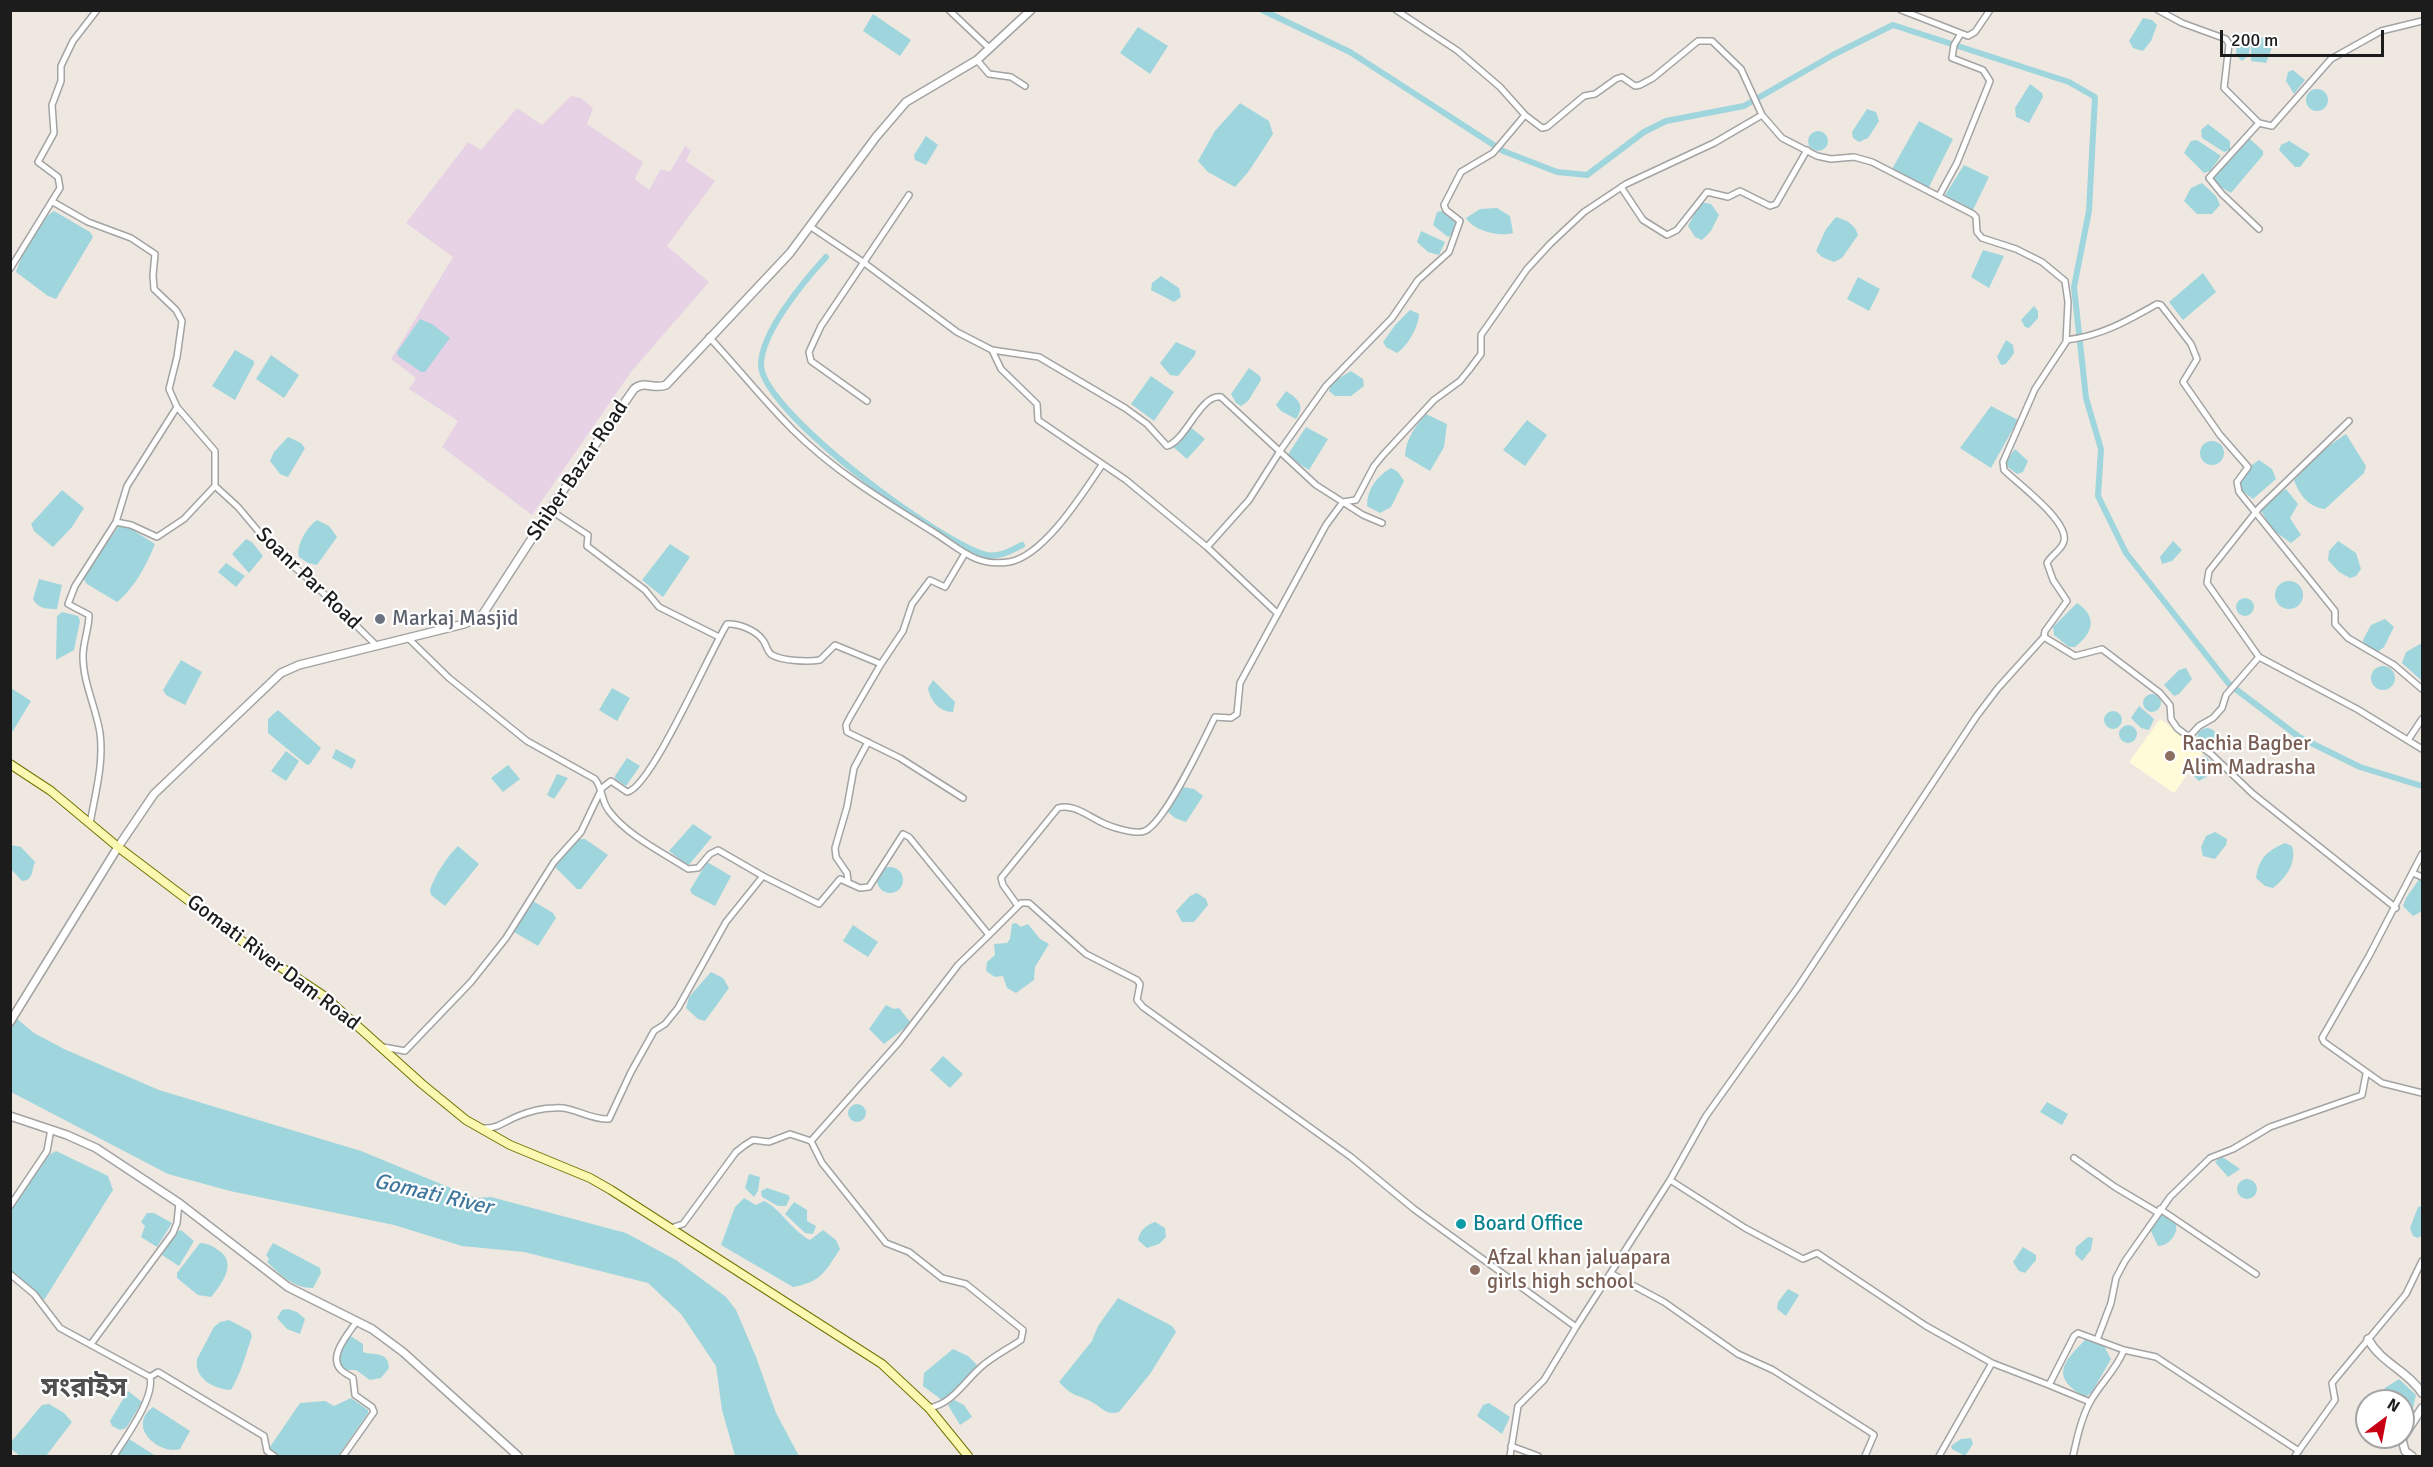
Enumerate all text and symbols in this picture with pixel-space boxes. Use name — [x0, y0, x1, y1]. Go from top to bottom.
scale bar — [2223, 18, 2386, 56]
text: 200 m — [2231, 29, 2278, 51]
street label: Shiber Bazar Road — [522, 396, 634, 546]
street label: Soanr Par Road — [250, 523, 366, 635]
place label: Markaj Masjid — [392, 606, 519, 632]
marker: Markaj Masjid — [373, 612, 387, 626]
place label: Rachia Bagber Alim Madrasha — [2182, 731, 2316, 781]
marker: Rachia Bagber Alim Madrasha — [2163, 749, 2177, 763]
street label: Gomati River Dam Road — [182, 890, 364, 1036]
water label: Gomati River — [371, 1169, 495, 1221]
place label: Board Office — [1473, 1211, 1583, 1237]
marker: Board Office — [1454, 1217, 1468, 1231]
place label: Afzal khan jaluapara girls high school — [1487, 1245, 1671, 1295]
marker: Afzal khan jaluapara girls high school — [1468, 1263, 1482, 1277]
district label: সংরাইস — [41, 1373, 127, 1405]
north arrow — [2355, 1389, 2415, 1449]
text: N — [2383, 1394, 2403, 1417]

